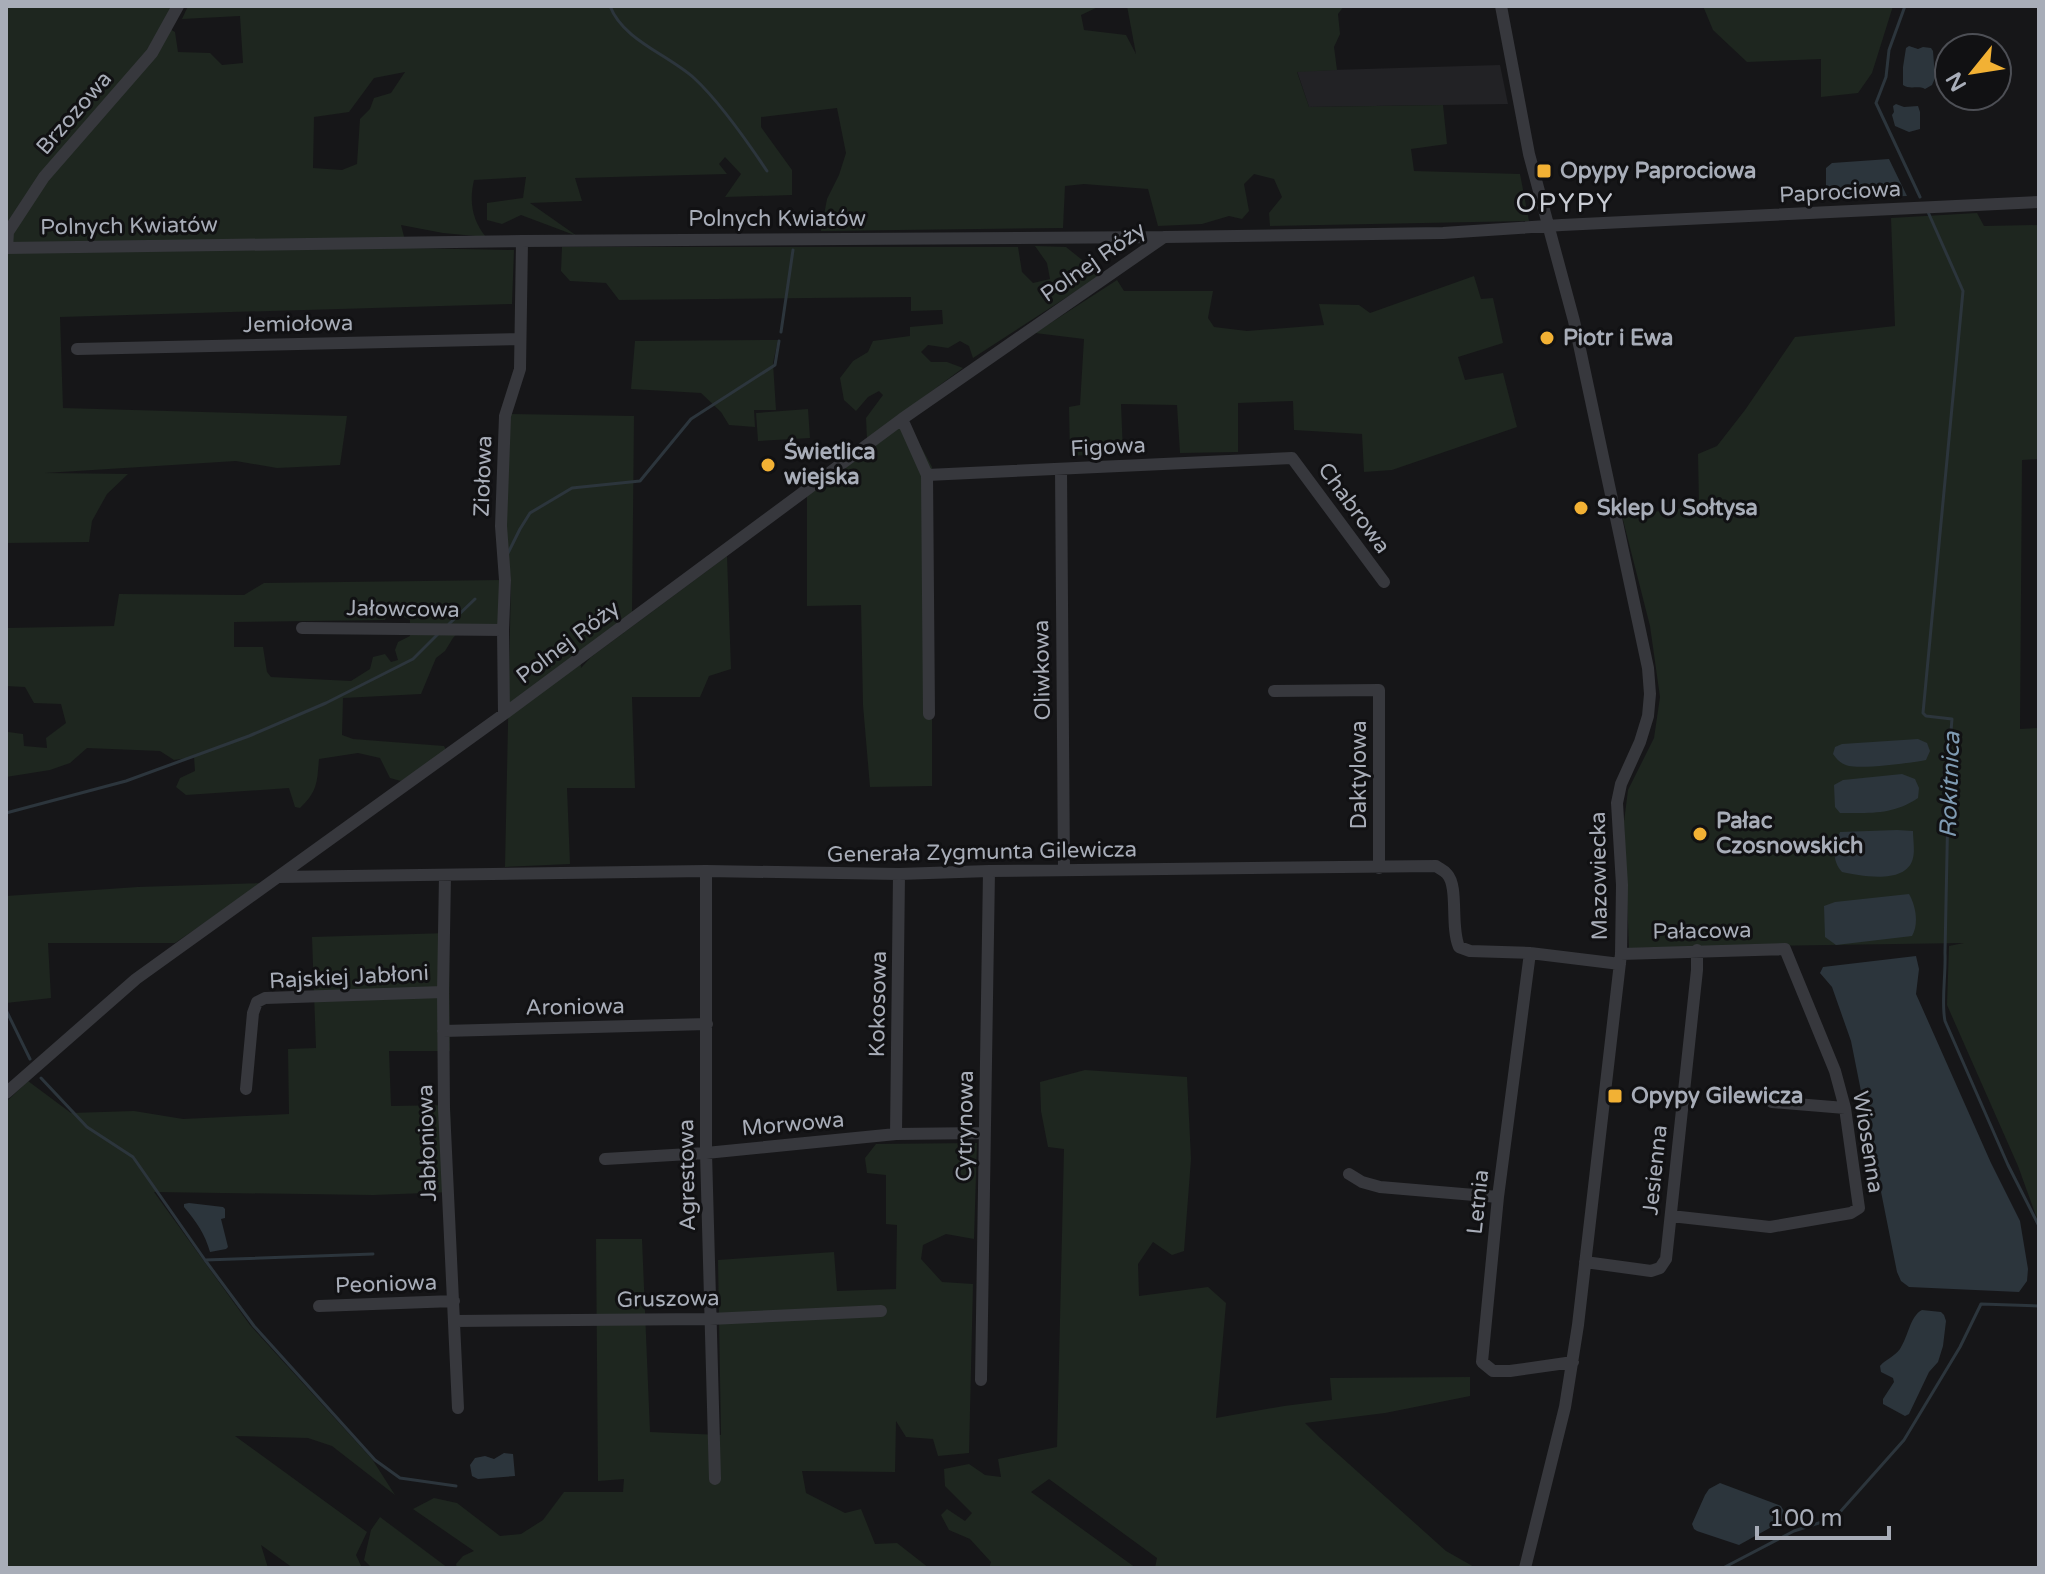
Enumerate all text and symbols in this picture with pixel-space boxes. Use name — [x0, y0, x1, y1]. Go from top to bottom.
north arrow — [1933, 32, 2013, 112]
street label: Brzozowa — [31, 66, 117, 160]
text: N — [1941, 67, 1972, 96]
place label: Opypy Paprociowa — [1560, 158, 1756, 184]
marker: Opypy Paprociowa — [1535, 162, 1553, 180]
street label: Paprociowa — [1778, 176, 1902, 208]
district label: OPYPY — [1515, 188, 1615, 219]
street label: Polnych Kwiatów — [688, 206, 866, 232]
street label: Polnych Kwiatów — [40, 211, 218, 241]
street label: Polnej Róży — [1035, 216, 1151, 308]
street label: Jemiołowa — [243, 310, 353, 338]
place label: Piotr i Ewa — [1563, 325, 1673, 351]
marker: Piotr i Ewa — [1538, 329, 1556, 347]
street label: Figowa — [1070, 432, 1146, 462]
street label: Ziołowa — [469, 435, 497, 517]
place label: Świetlica wiejska — [784, 437, 876, 490]
marker: Świetlica wiejska — [759, 456, 777, 474]
street label: Chabrowa — [1312, 458, 1396, 558]
place label: Sklep U Sołtysa — [1597, 495, 1758, 521]
marker: Sklep U Sołtysa — [1572, 499, 1590, 517]
street label: Jałowcowa — [346, 595, 460, 623]
street label: Polnej Róży — [511, 595, 625, 689]
street label: Oliwkowa — [1028, 619, 1056, 721]
street label: Daktylowa — [1346, 720, 1372, 830]
water label: Rokitnica — [1934, 731, 1966, 839]
place label: Pałac Czosnowskich — [1716, 808, 1863, 859]
street label: Mazowiecka — [1585, 811, 1613, 941]
marker: Pałac Czosnowskich — [1691, 825, 1709, 843]
street label: Generała Zygmunta Gilewicza — [827, 836, 1137, 868]
street label: Pałacowa — [1652, 917, 1752, 945]
street label: Kokosowa — [864, 950, 892, 1058]
street label: Rajskiej Jabłoni — [268, 960, 430, 994]
street label: Aroniowa — [525, 993, 625, 1021]
street label: Cytrynowa — [951, 1070, 979, 1182]
place label: Opypy Gilewicza — [1631, 1083, 1803, 1109]
street label: Jabłoniowa — [412, 1084, 442, 1202]
marker: Opypy Gilewicza — [1606, 1087, 1624, 1105]
street label: Wiosenna — [1847, 1089, 1889, 1195]
street label: Morwowa — [741, 1107, 845, 1141]
street label: Agrestowa — [673, 1119, 701, 1231]
street label: Jesienna — [1637, 1124, 1673, 1216]
street label: Letnia — [1462, 1168, 1494, 1236]
street label: Peoniowa — [335, 1269, 437, 1299]
street label: Gruszowa — [616, 1285, 720, 1313]
scale bar — [1757, 1490, 1889, 1540]
text: 100 m — [1769, 1504, 1843, 1533]

